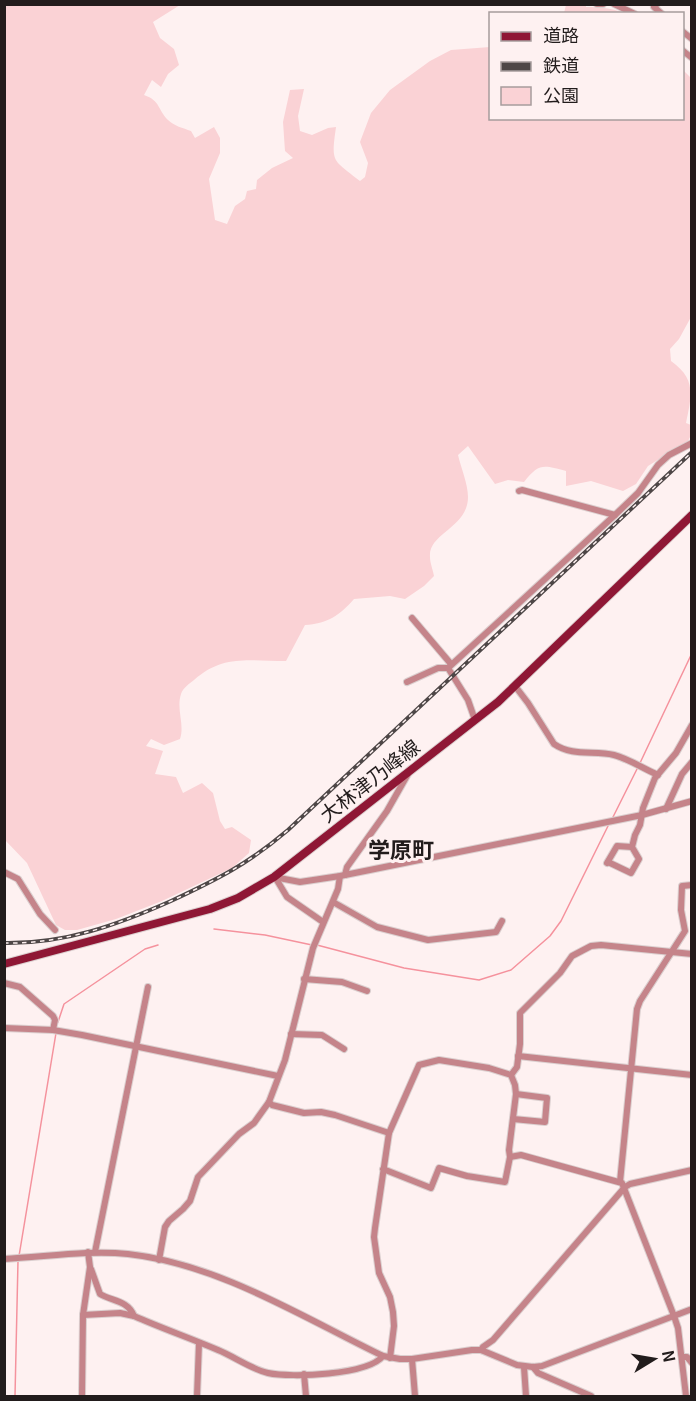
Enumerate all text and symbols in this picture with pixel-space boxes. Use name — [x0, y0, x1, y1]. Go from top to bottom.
legend — [489, 12, 684, 120]
text: 道路 — [543, 21, 579, 47]
text: 鉄道 — [543, 51, 579, 77]
text: 公園 — [543, 81, 579, 107]
street label: 大林津乃峰線 — [313, 731, 425, 828]
district label: 学原町 — [368, 832, 434, 864]
north arrow — [624, 1329, 684, 1389]
text: N — [657, 1348, 683, 1364]

